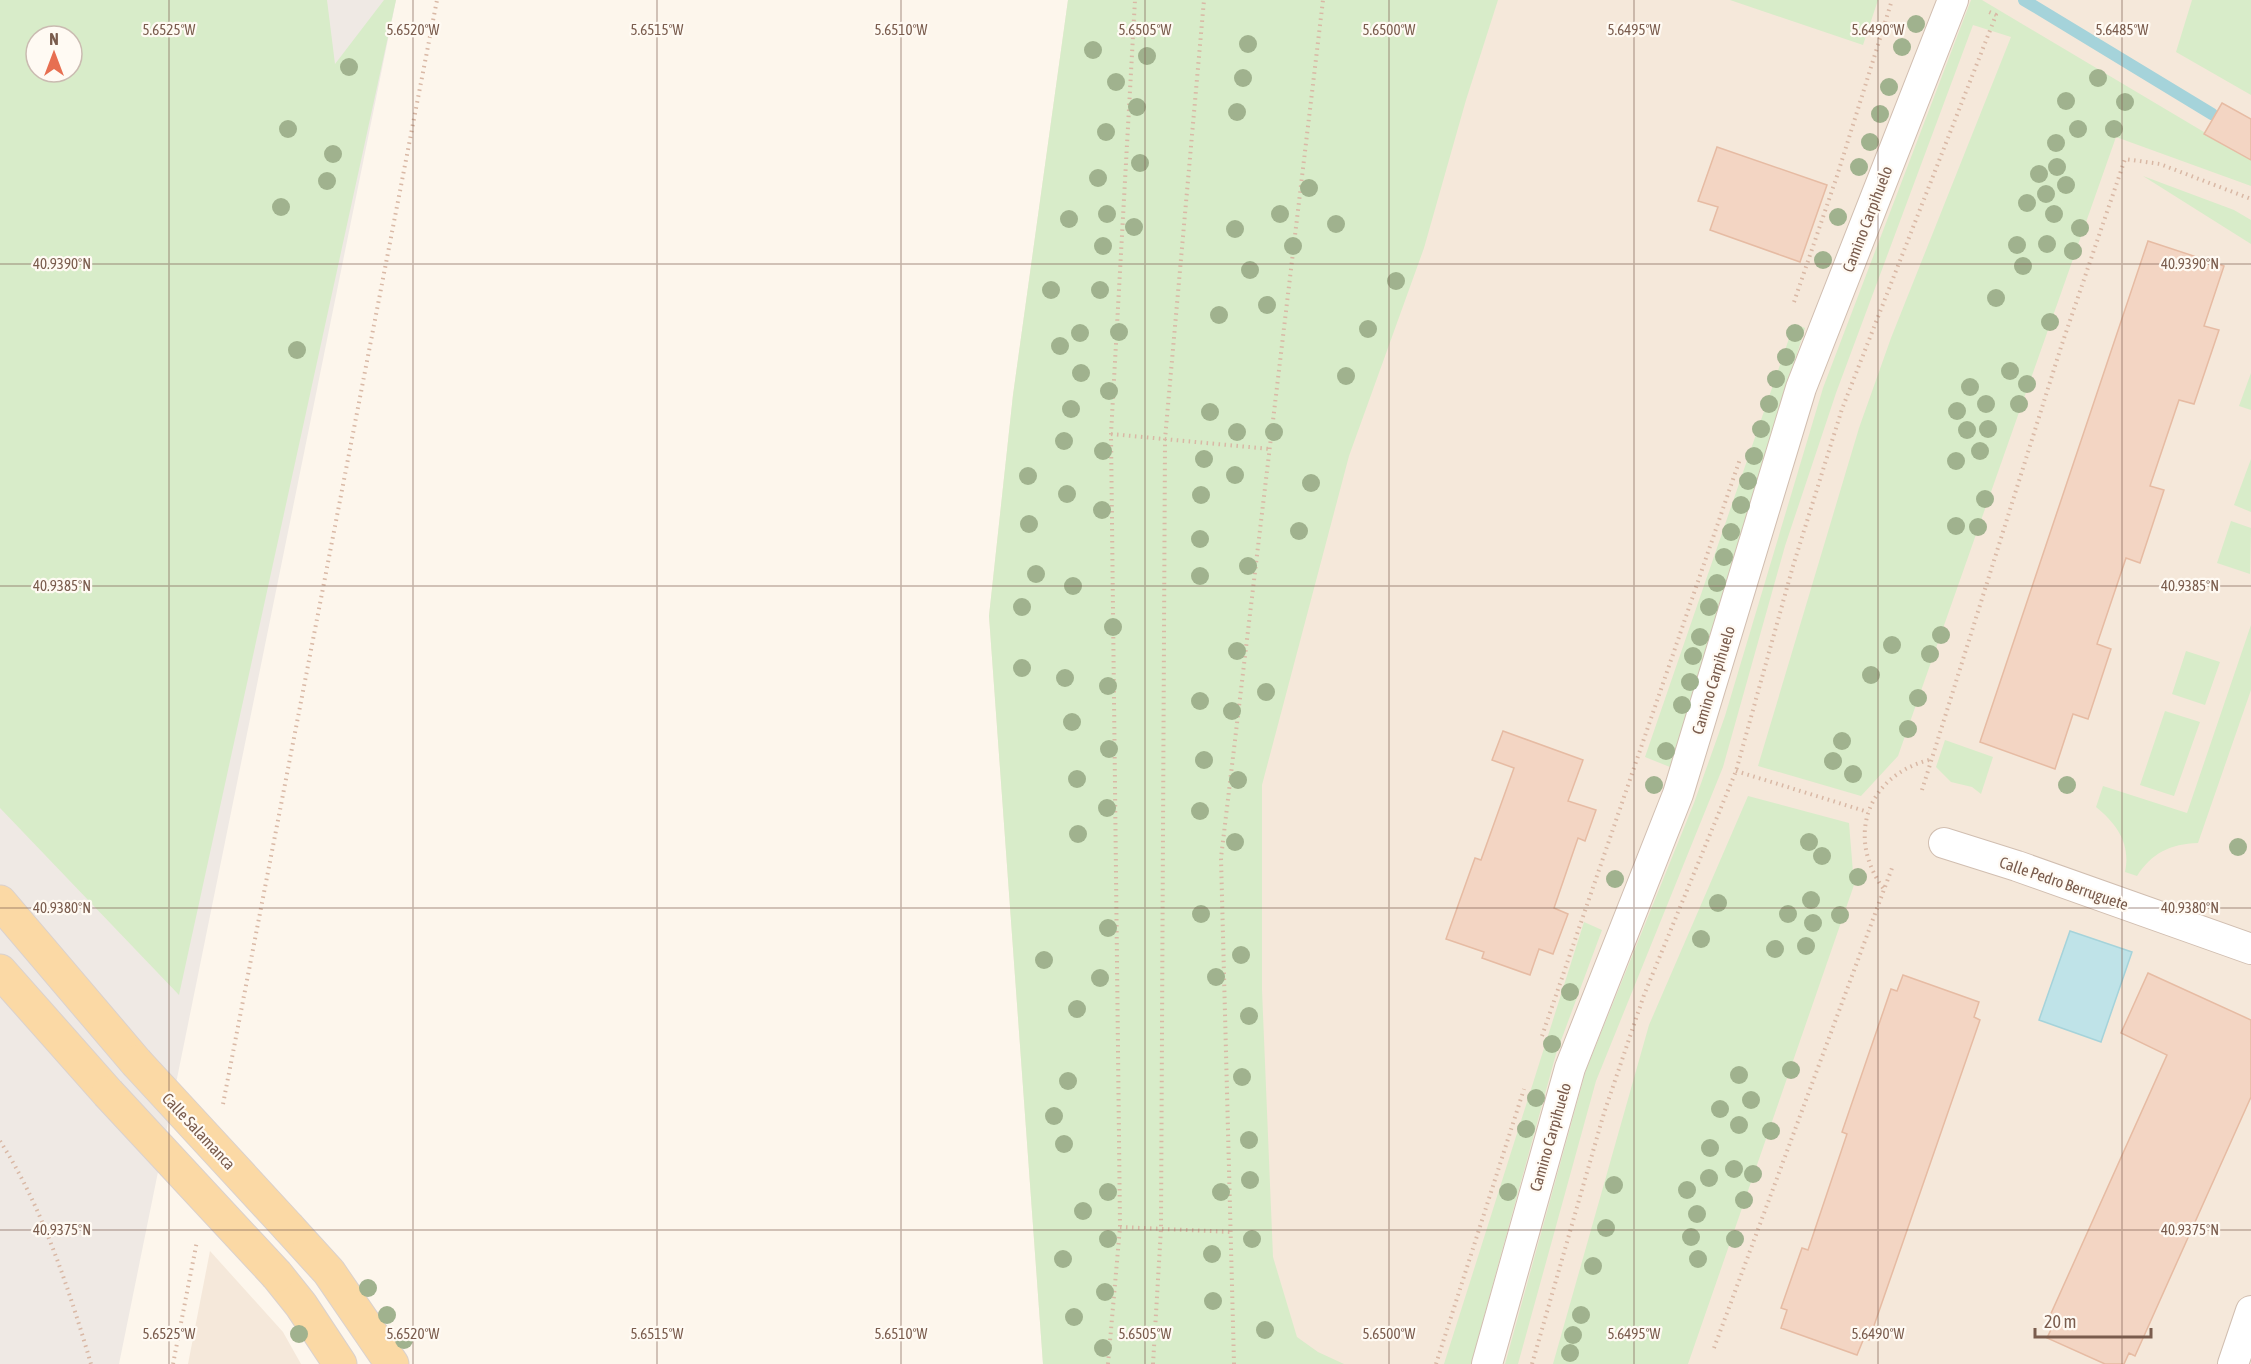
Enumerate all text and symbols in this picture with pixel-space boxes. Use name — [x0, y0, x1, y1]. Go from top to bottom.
text: 5.6525°W — [143, 21, 196, 38]
text: 5.6520°W — [387, 21, 440, 38]
text: 5.6515°W — [631, 21, 684, 38]
text: 5.6510°W — [875, 21, 928, 38]
text: 5.6505°W — [1119, 21, 1172, 38]
text: 5.6500°W — [1363, 21, 1416, 38]
text: 5.6495°W — [1608, 21, 1661, 38]
text: 5.6490°W — [1852, 21, 1905, 38]
text: 5.6485°W — [2096, 21, 2149, 38]
north arrow — [24, 24, 84, 84]
text: N — [49, 30, 59, 48]
street label: Camino Carpihuelo — [1838, 163, 1896, 275]
text: 40.9390°N — [33, 255, 91, 272]
text: 40.9390°N — [2161, 255, 2219, 272]
text: 40.9385°N — [33, 577, 91, 594]
text: 40.9385°N — [2161, 577, 2219, 594]
street label: Camino Carpihuelo — [1688, 624, 1739, 737]
street label: Calle Pedro Berruguete — [1997, 853, 2131, 914]
text: 40.9380°N — [33, 899, 91, 916]
text: 40.9380°N — [2161, 899, 2219, 916]
street label: Camino Carpihuelo — [1526, 1081, 1575, 1194]
street label: Calle Salamanca — [159, 1089, 239, 1173]
text: 40.9375°N — [33, 1221, 91, 1238]
text: 40.9375°N — [2161, 1221, 2219, 1238]
scale bar — [2035, 1301, 2150, 1339]
text: 20 m — [2044, 1311, 2076, 1332]
text: 5.6525°W — [143, 1325, 196, 1342]
text: 5.6520°W — [387, 1325, 440, 1342]
text: 5.6515°W — [631, 1325, 684, 1342]
text: 5.6510°W — [875, 1325, 928, 1342]
text: 5.6505°W — [1119, 1325, 1172, 1342]
text: 5.6500°W — [1363, 1325, 1416, 1342]
text: 5.6495°W — [1608, 1325, 1661, 1342]
text: 5.6490°W — [1852, 1325, 1905, 1342]

